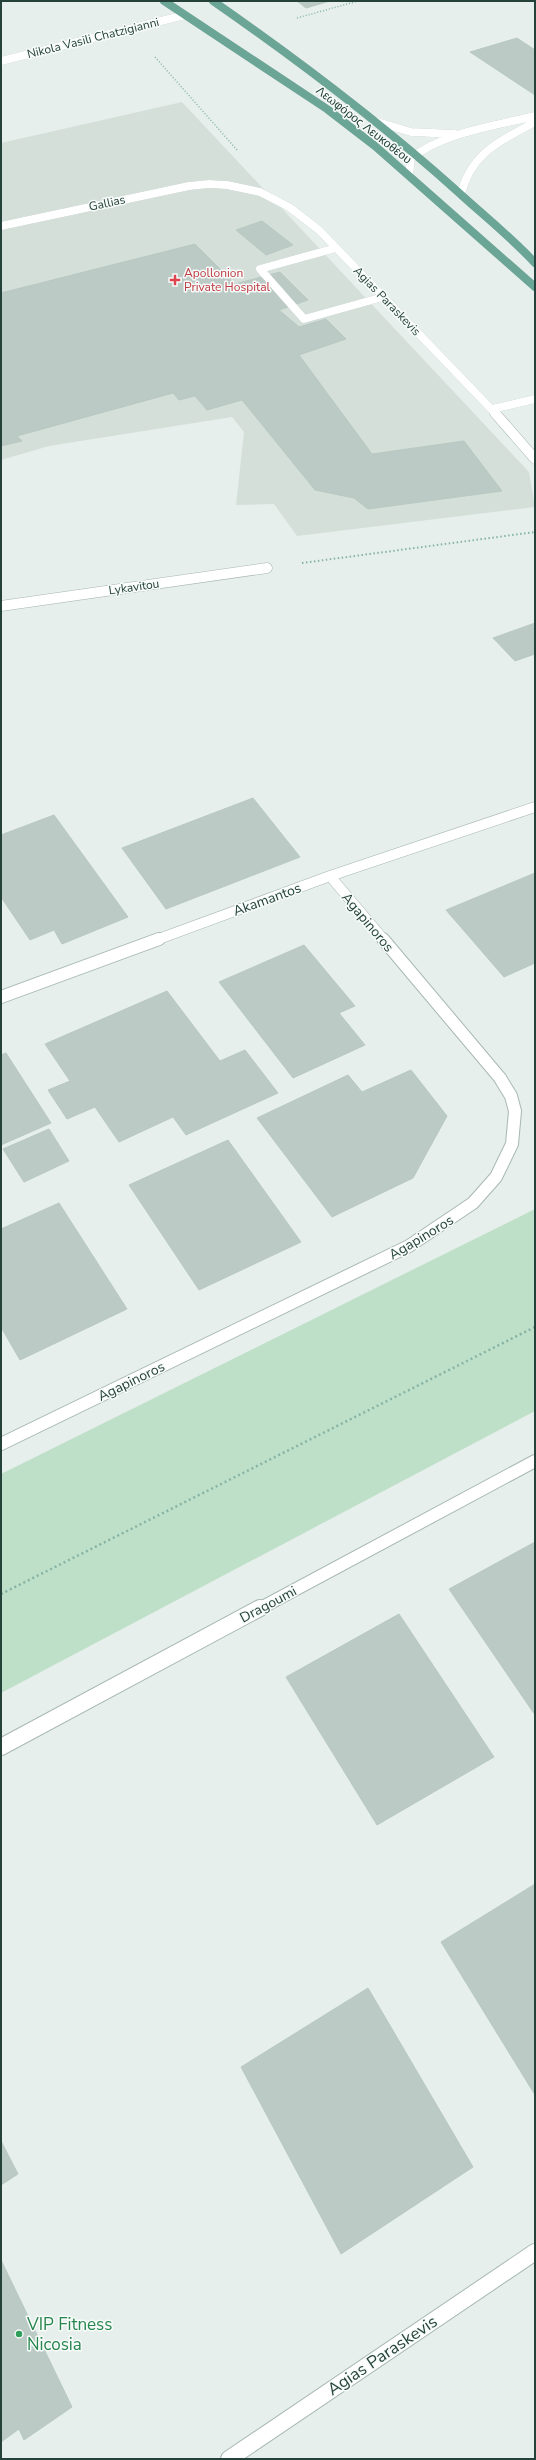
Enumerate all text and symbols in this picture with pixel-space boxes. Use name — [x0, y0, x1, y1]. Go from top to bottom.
street label: Nikola Vasili Chatzigianni — [25, 14, 161, 62]
street label: Λεωφόρος Λευκοθέου — [313, 83, 415, 167]
street label: Gallias — [87, 191, 127, 215]
street label: Agias Paraskevis — [350, 263, 424, 339]
place label: Apollonion Private Hospital — [184, 265, 271, 295]
marker: Apollonion Private Hospital — [169, 274, 181, 286]
street label: Lykavitou — [108, 576, 160, 598]
street label: Akamantos — [230, 878, 304, 921]
street label: Agapinoros — [337, 888, 398, 956]
street label: Agapinoros — [385, 1211, 457, 1264]
street label: Agapinoros — [95, 1357, 168, 1406]
street label: Dragoumi — [236, 1582, 300, 1627]
street label: Agias Paraskevis — [323, 2310, 442, 2401]
place label: VIP Fitness Nicosia — [26, 2313, 112, 2356]
marker: VIP Fitness Nicosia — [14, 2329, 24, 2339]

